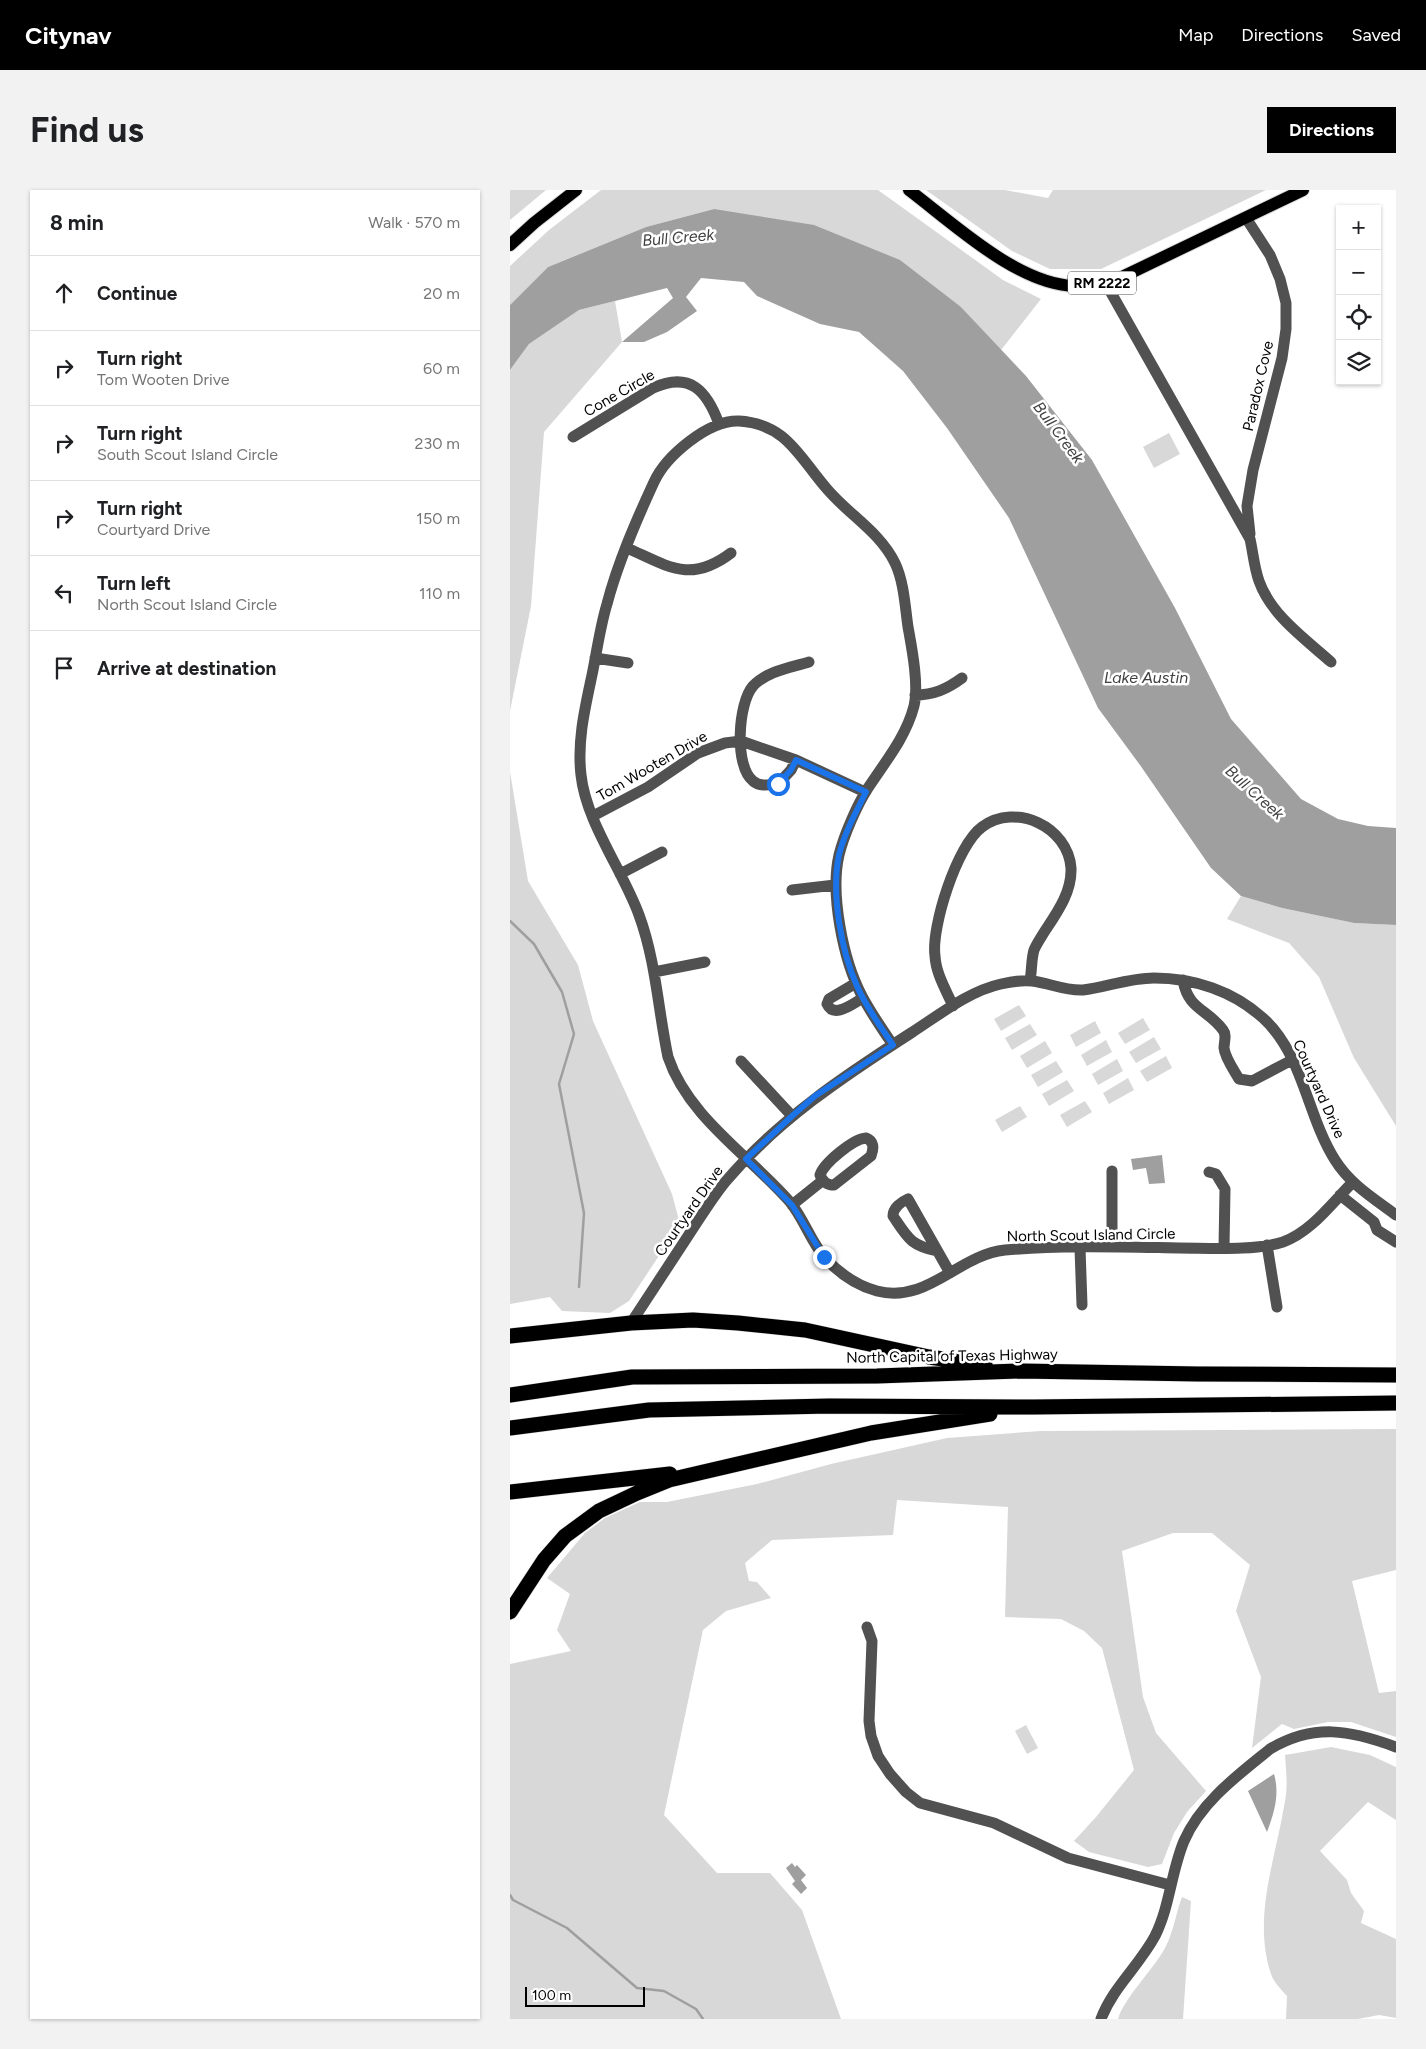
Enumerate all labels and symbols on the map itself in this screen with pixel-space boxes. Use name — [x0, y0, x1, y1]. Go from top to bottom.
water label: Bull Creek — [641, 225, 716, 250]
road number: RM 2222 — [1068, 272, 1136, 295]
street label: Paradox Cove — [1239, 339, 1277, 433]
street label: Cone Circle — [580, 366, 658, 420]
water label: Bull Creek — [1029, 398, 1089, 468]
water label: Lake Austin — [1104, 668, 1188, 687]
street label: Tom Wooten Drive — [594, 727, 710, 805]
water label: Bull Creek — [1222, 761, 1289, 824]
route start — [767, 773, 790, 796]
street label: Courtyard Drive — [1289, 1037, 1349, 1141]
street label: Courtyard Drive — [651, 1162, 727, 1260]
street label: North Scout Island Circle — [1006, 1225, 1176, 1245]
route end — [813, 1246, 836, 1269]
street label: North Capital of Texas Highway — [846, 1345, 1058, 1367]
scale bar — [525, 1984, 645, 2007]

